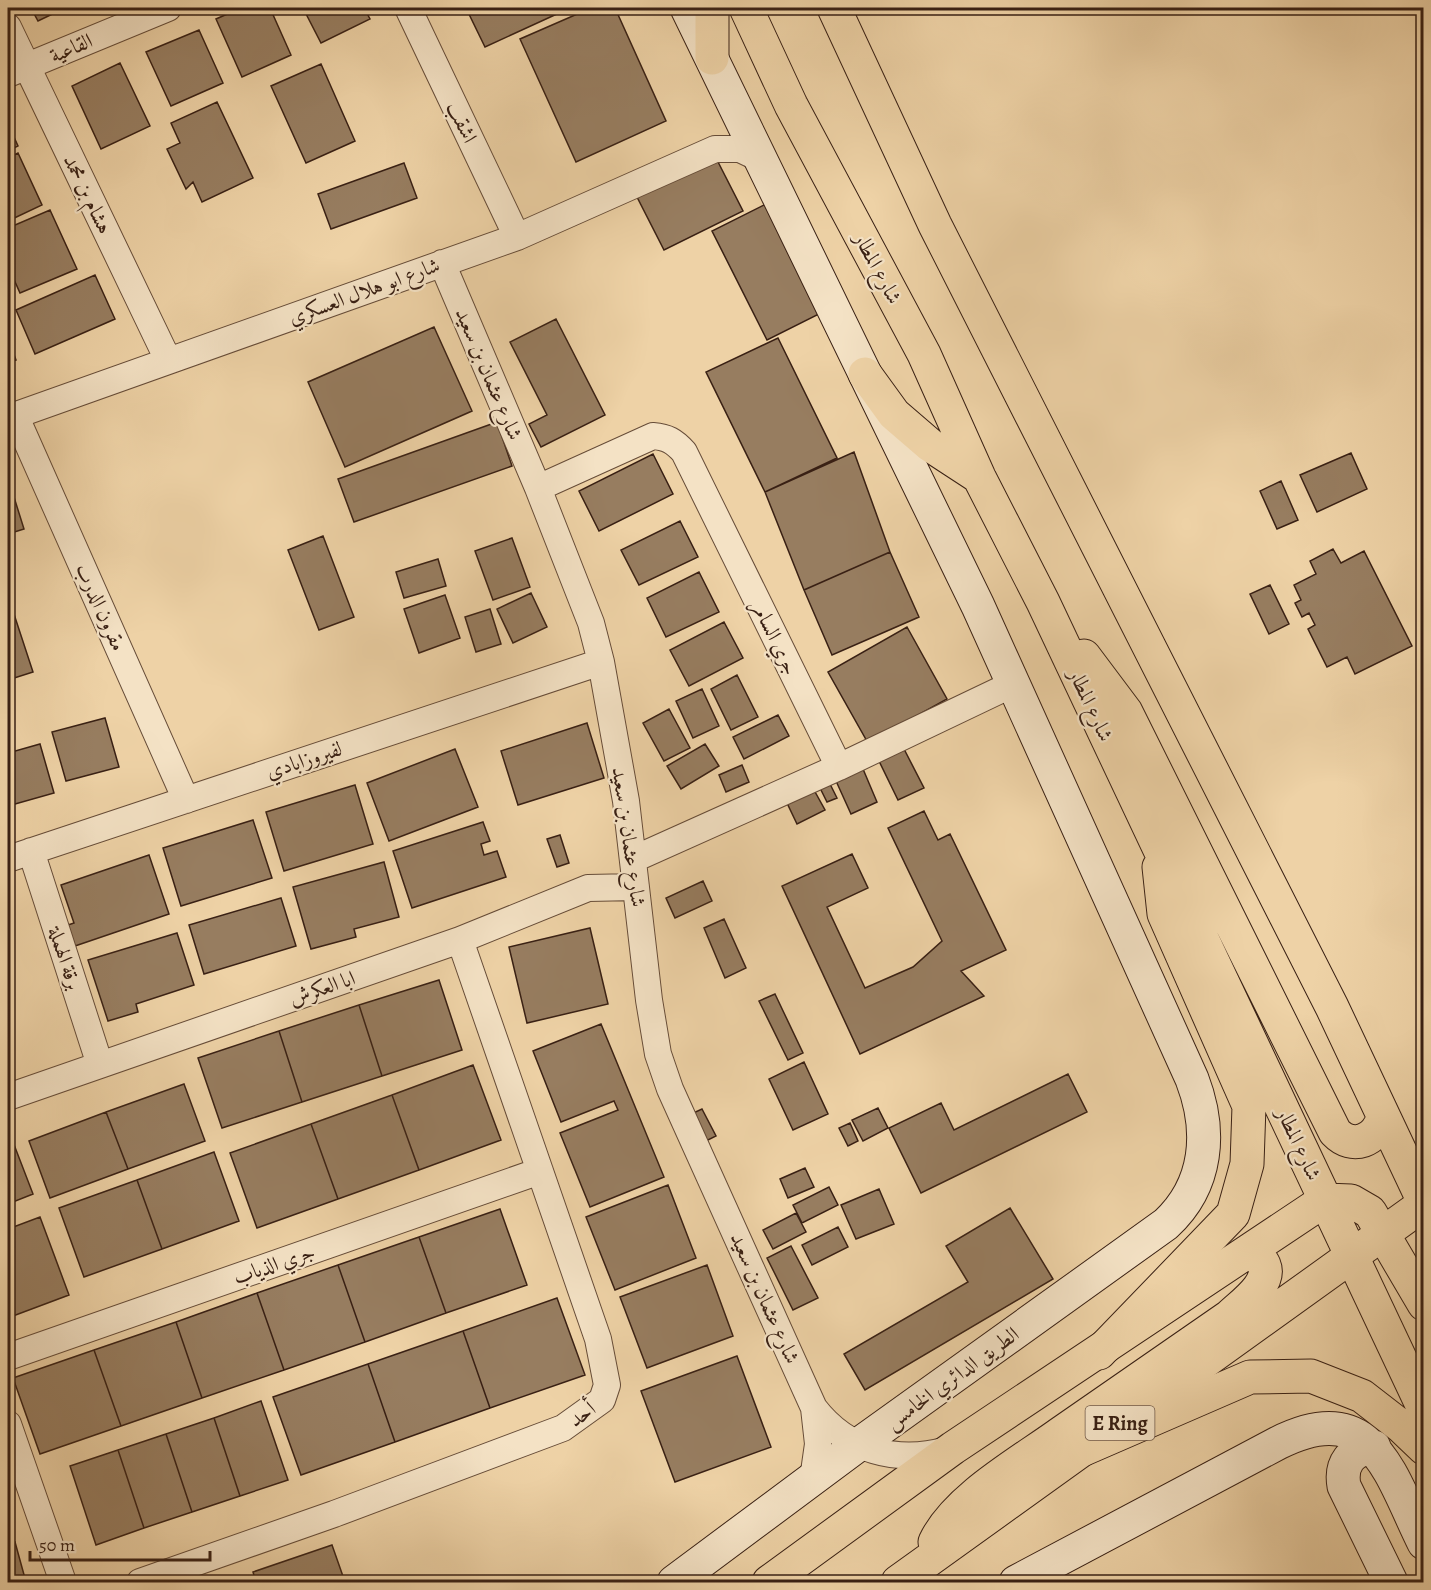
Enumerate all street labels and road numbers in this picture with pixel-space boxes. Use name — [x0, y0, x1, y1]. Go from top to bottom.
street label: القاعية — [45, 26, 97, 70]
street label: اشقب — [440, 97, 484, 147]
street label: هشام بن محمد — [53, 150, 119, 240]
street label: شارع المطار — [843, 225, 909, 311]
street label: شارع ابو هلال العسكري — [284, 251, 445, 335]
street label: شارع عثمان بن سعيد — [445, 304, 529, 446]
street label: مقرون الدرب — [69, 559, 133, 655]
street label: جري السامر — [743, 595, 805, 680]
street label: شارع المطار — [1057, 662, 1120, 748]
street label: لفيروزابادي — [262, 735, 346, 787]
street label: شارع عثمان بن سعيد — [601, 765, 653, 909]
street label: برقة الهملة — [41, 922, 88, 993]
street label: ابا العكرش — [285, 964, 359, 1012]
street label: شارع المطار — [1265, 1101, 1328, 1187]
street label: شارع عثمان بن سعيد — [720, 1228, 806, 1370]
street label: جري الذياب — [229, 1237, 319, 1293]
street label: الطريق الدائري الخامس — [880, 1320, 1026, 1438]
street label: أحد — [562, 1394, 601, 1433]
road number: E Ring — [1086, 1406, 1154, 1440]

